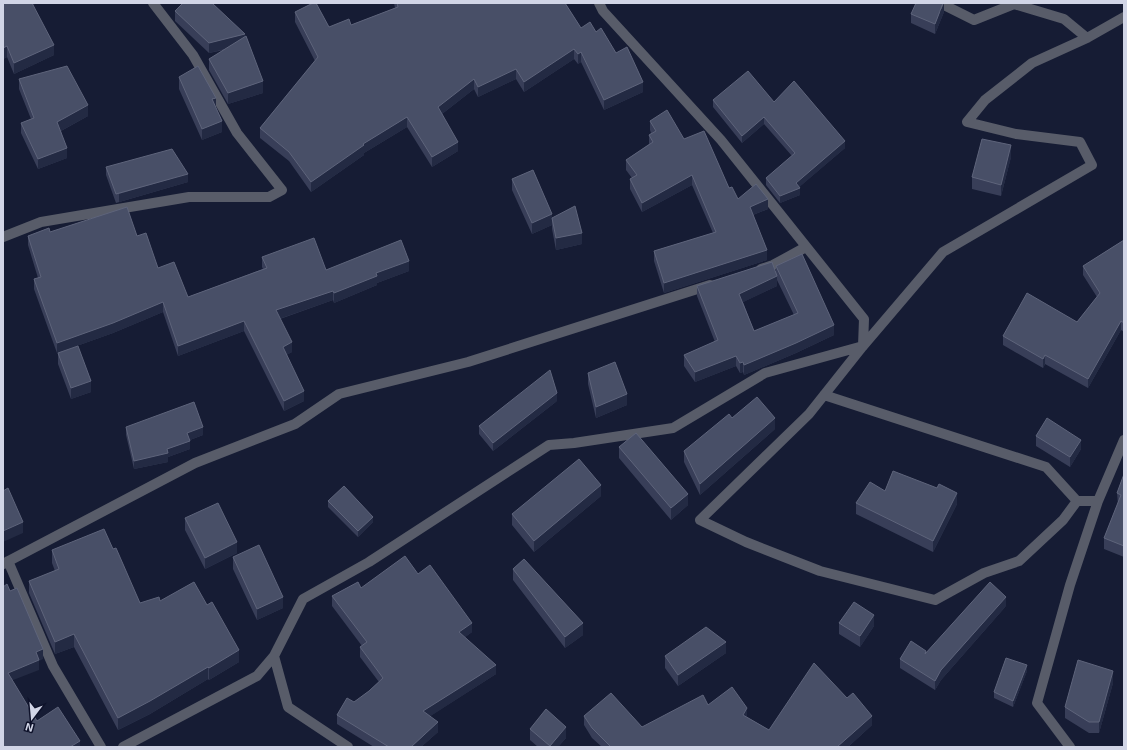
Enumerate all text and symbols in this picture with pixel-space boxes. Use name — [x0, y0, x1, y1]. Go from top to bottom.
north arrow — [12, 698, 52, 738]
text: N — [23, 721, 35, 735]

